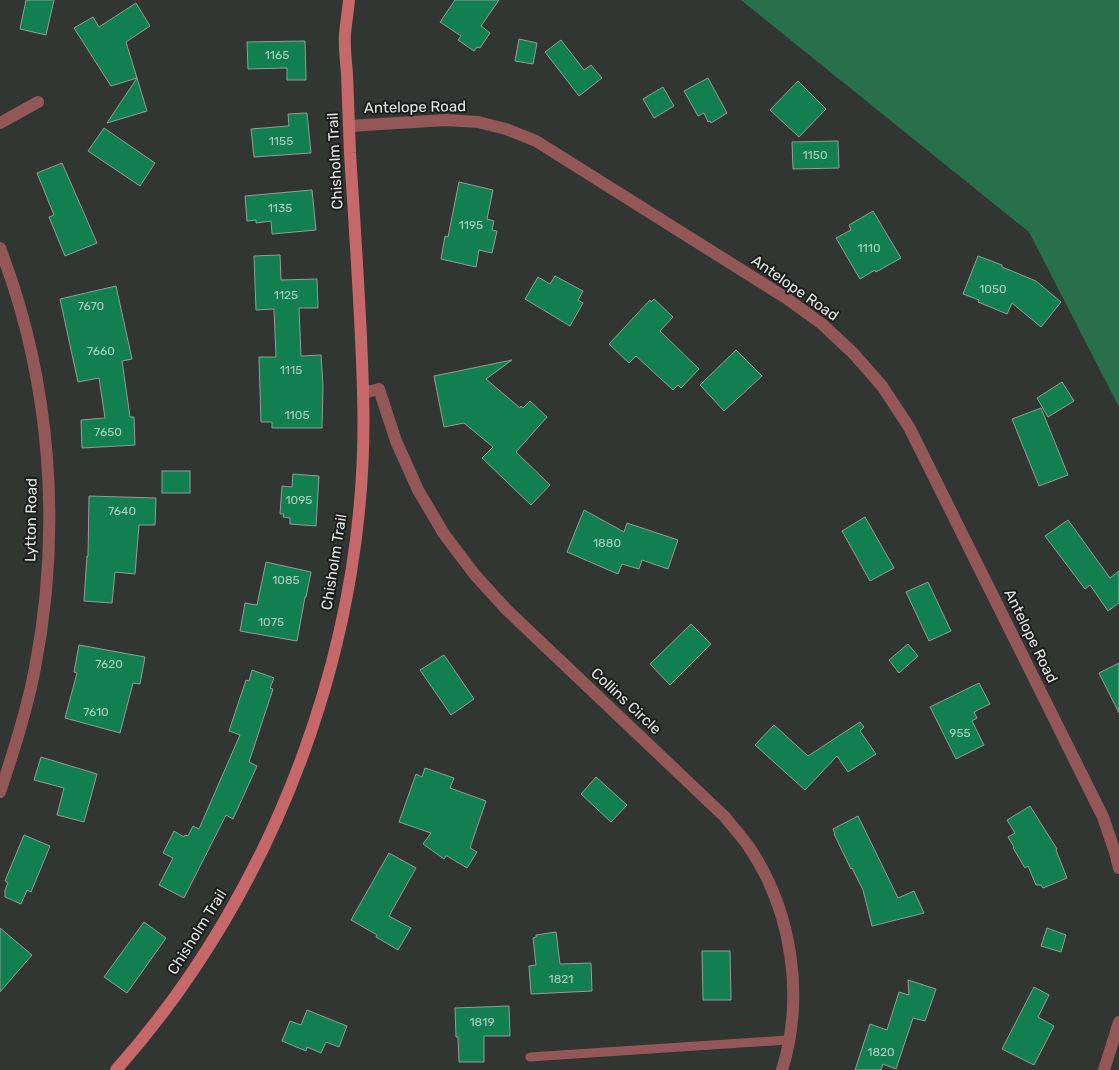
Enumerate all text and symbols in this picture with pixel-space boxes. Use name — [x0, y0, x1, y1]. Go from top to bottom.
house number: 1165 — [265, 48, 289, 62]
street label: Antelope Road — [364, 97, 466, 117]
street label: Chisholm Trail — [323, 112, 347, 210]
house number: 1155 — [269, 134, 293, 148]
house number: 1150 — [802, 148, 828, 162]
house number: 1135 — [268, 201, 292, 215]
house number: 1195 — [459, 218, 483, 232]
house number: 1110 — [857, 241, 881, 255]
street label: Antelope Road — [748, 251, 842, 325]
house number: 1050 — [979, 282, 1007, 296]
house number: 1125 — [274, 288, 298, 302]
house number: 7670 — [78, 299, 104, 313]
house number: 7660 — [87, 344, 115, 358]
house number: 1115 — [280, 363, 302, 377]
house number: 1105 — [284, 408, 310, 422]
house number: 7650 — [94, 425, 122, 439]
street label: Lytton Road — [21, 478, 41, 562]
house number: 1095 — [285, 493, 313, 507]
house number: 7640 — [108, 504, 136, 518]
street label: Chisholm Trail — [318, 513, 350, 611]
house number: 1880 — [593, 536, 621, 550]
house number: 1085 — [272, 573, 300, 587]
street label: Antelope Road — [1001, 586, 1061, 686]
house number: 1075 — [258, 615, 284, 629]
house number: 7620 — [95, 657, 123, 671]
street label: Collins Circle — [587, 664, 665, 738]
house number: 7610 — [83, 705, 109, 719]
house number: 955 — [949, 726, 971, 740]
street label: Chisholm Trail — [164, 886, 230, 978]
house number: 1821 — [549, 972, 573, 986]
house number: 1819 — [469, 1015, 495, 1029]
house number: 1820 — [867, 1045, 895, 1059]

